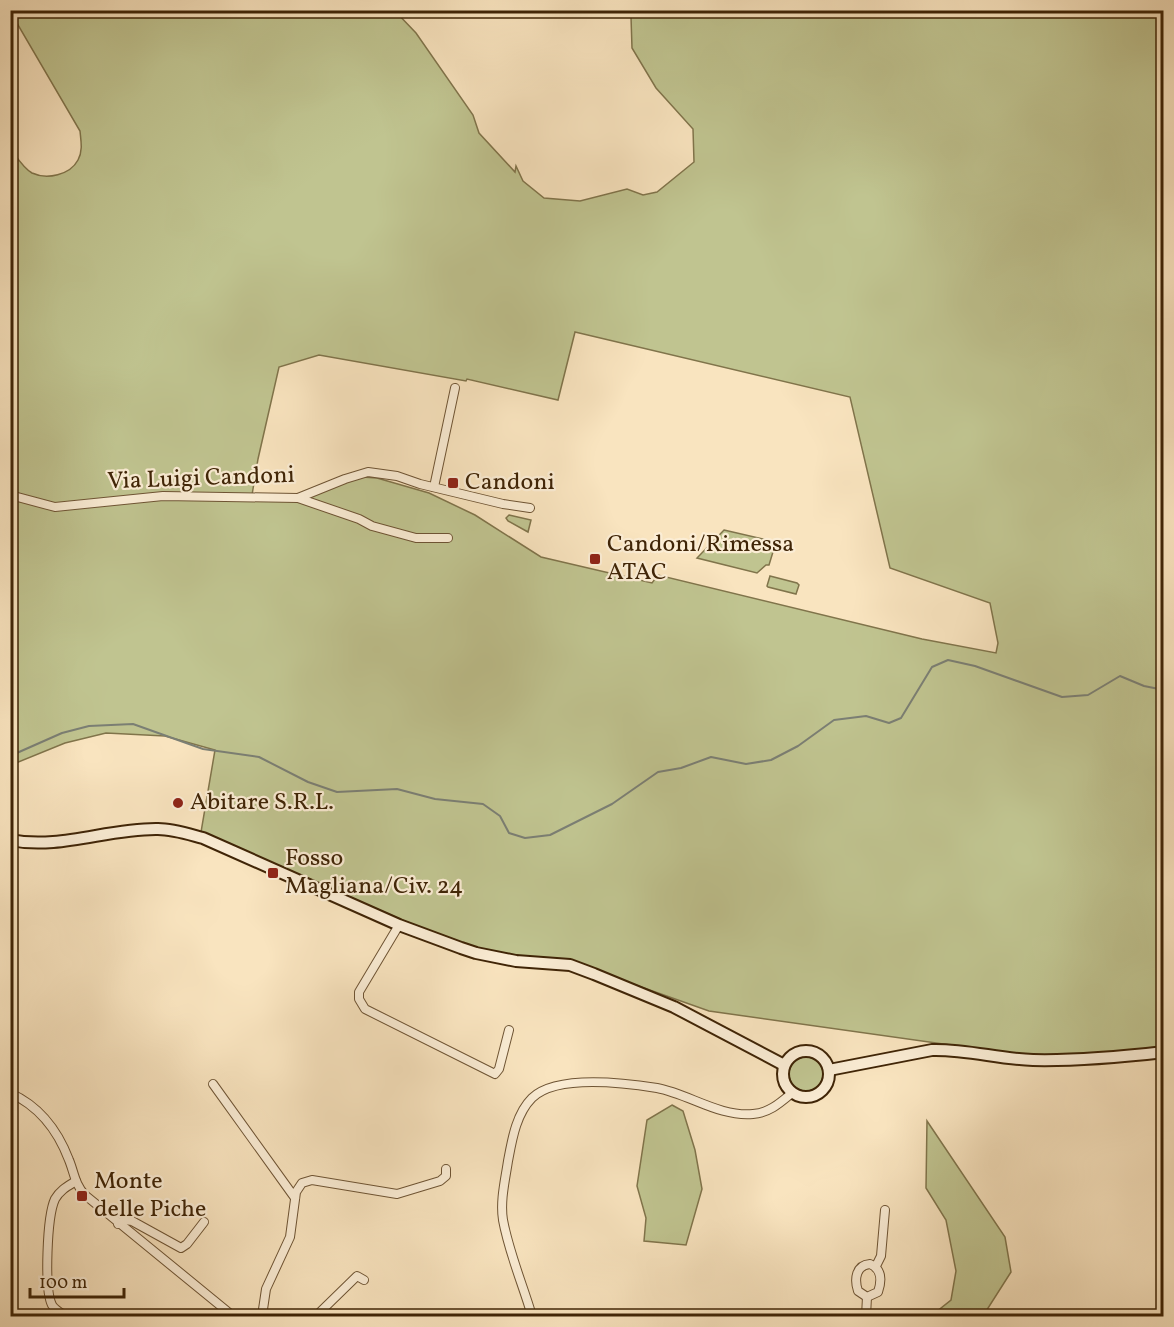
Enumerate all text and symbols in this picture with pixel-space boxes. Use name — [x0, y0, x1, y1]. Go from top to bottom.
street label: Via Luigi Candoni — [107, 459, 295, 499]
place label: Candoni — [465, 466, 555, 500]
marker: Candoni — [446, 476, 460, 490]
place label: Candoni/Rimessa ATAC — [607, 528, 794, 590]
marker: Candoni/Rimessa ATAC — [588, 552, 602, 566]
place label: Abitare S.R.L. — [190, 786, 334, 820]
marker: Abitare S.R.L. — [171, 796, 185, 810]
place label: Fosso Magliana/Civ. 24 — [285, 842, 463, 904]
marker: Fosso Magliana/Civ. 24 — [266, 866, 280, 880]
place label: Monte delle Piche — [94, 1165, 206, 1227]
marker: Monte delle Piche — [75, 1189, 89, 1203]
scale bar — [30, 1261, 124, 1299]
text: 100 m — [39, 1271, 88, 1296]

